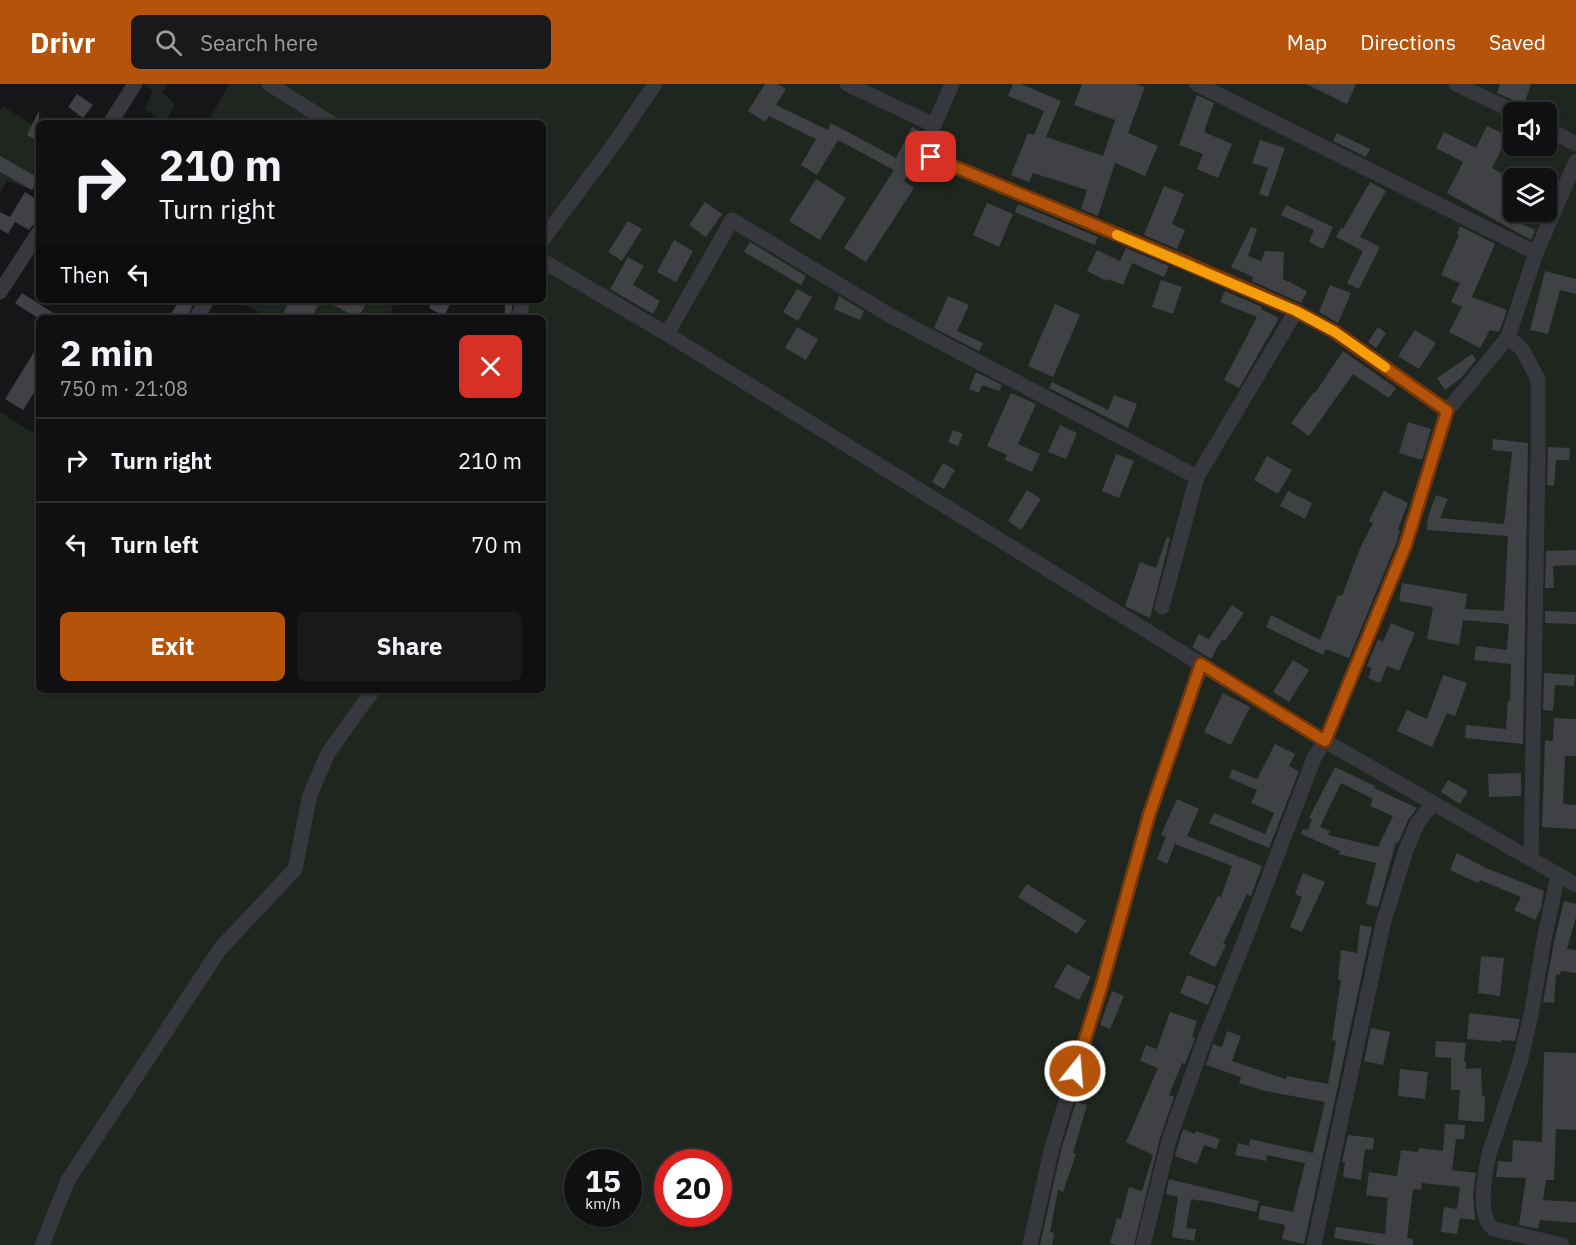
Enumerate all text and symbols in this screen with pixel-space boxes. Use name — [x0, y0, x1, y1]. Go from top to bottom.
search box — [131, 15, 551, 69]
text: Drivr — [30, 24, 95, 61]
icon: search — [152, 26, 185, 59]
text: Search here — [200, 28, 318, 57]
text: Map — [1287, 28, 1327, 56]
text: Directions — [1360, 28, 1456, 56]
text: Saved — [1489, 28, 1546, 56]
map controls — [1503, 102, 1557, 222]
button: sound — [1503, 102, 1557, 156]
pin — [905, 131, 956, 182]
text: 210 m — [159, 138, 282, 193]
icon: arrive — [914, 140, 947, 173]
icon: right — [60, 144, 138, 222]
button: layers — [1503, 168, 1557, 222]
text: Turn right — [159, 191, 276, 226]
icon: left — [122, 258, 155, 291]
text: Then — [60, 260, 110, 289]
text: 2 min — [60, 329, 154, 376]
button: close — [459, 335, 522, 398]
text: 750 m · 21:08 — [60, 375, 188, 402]
icon: right — [60, 444, 93, 477]
text: Turn right — [111, 446, 212, 475]
text: 210 m — [458, 446, 522, 475]
icon: left — [60, 528, 93, 561]
text: Turn left — [111, 530, 199, 559]
text: 70 m — [471, 530, 522, 559]
button: Exit — [60, 612, 285, 681]
button: Share — [297, 612, 522, 681]
position arrow — [1043, 1039, 1107, 1103]
speed limit sign: 20 — [654, 1149, 732, 1227]
text: 15 — [585, 1161, 621, 1200]
text: km/h — [585, 1194, 621, 1213]

